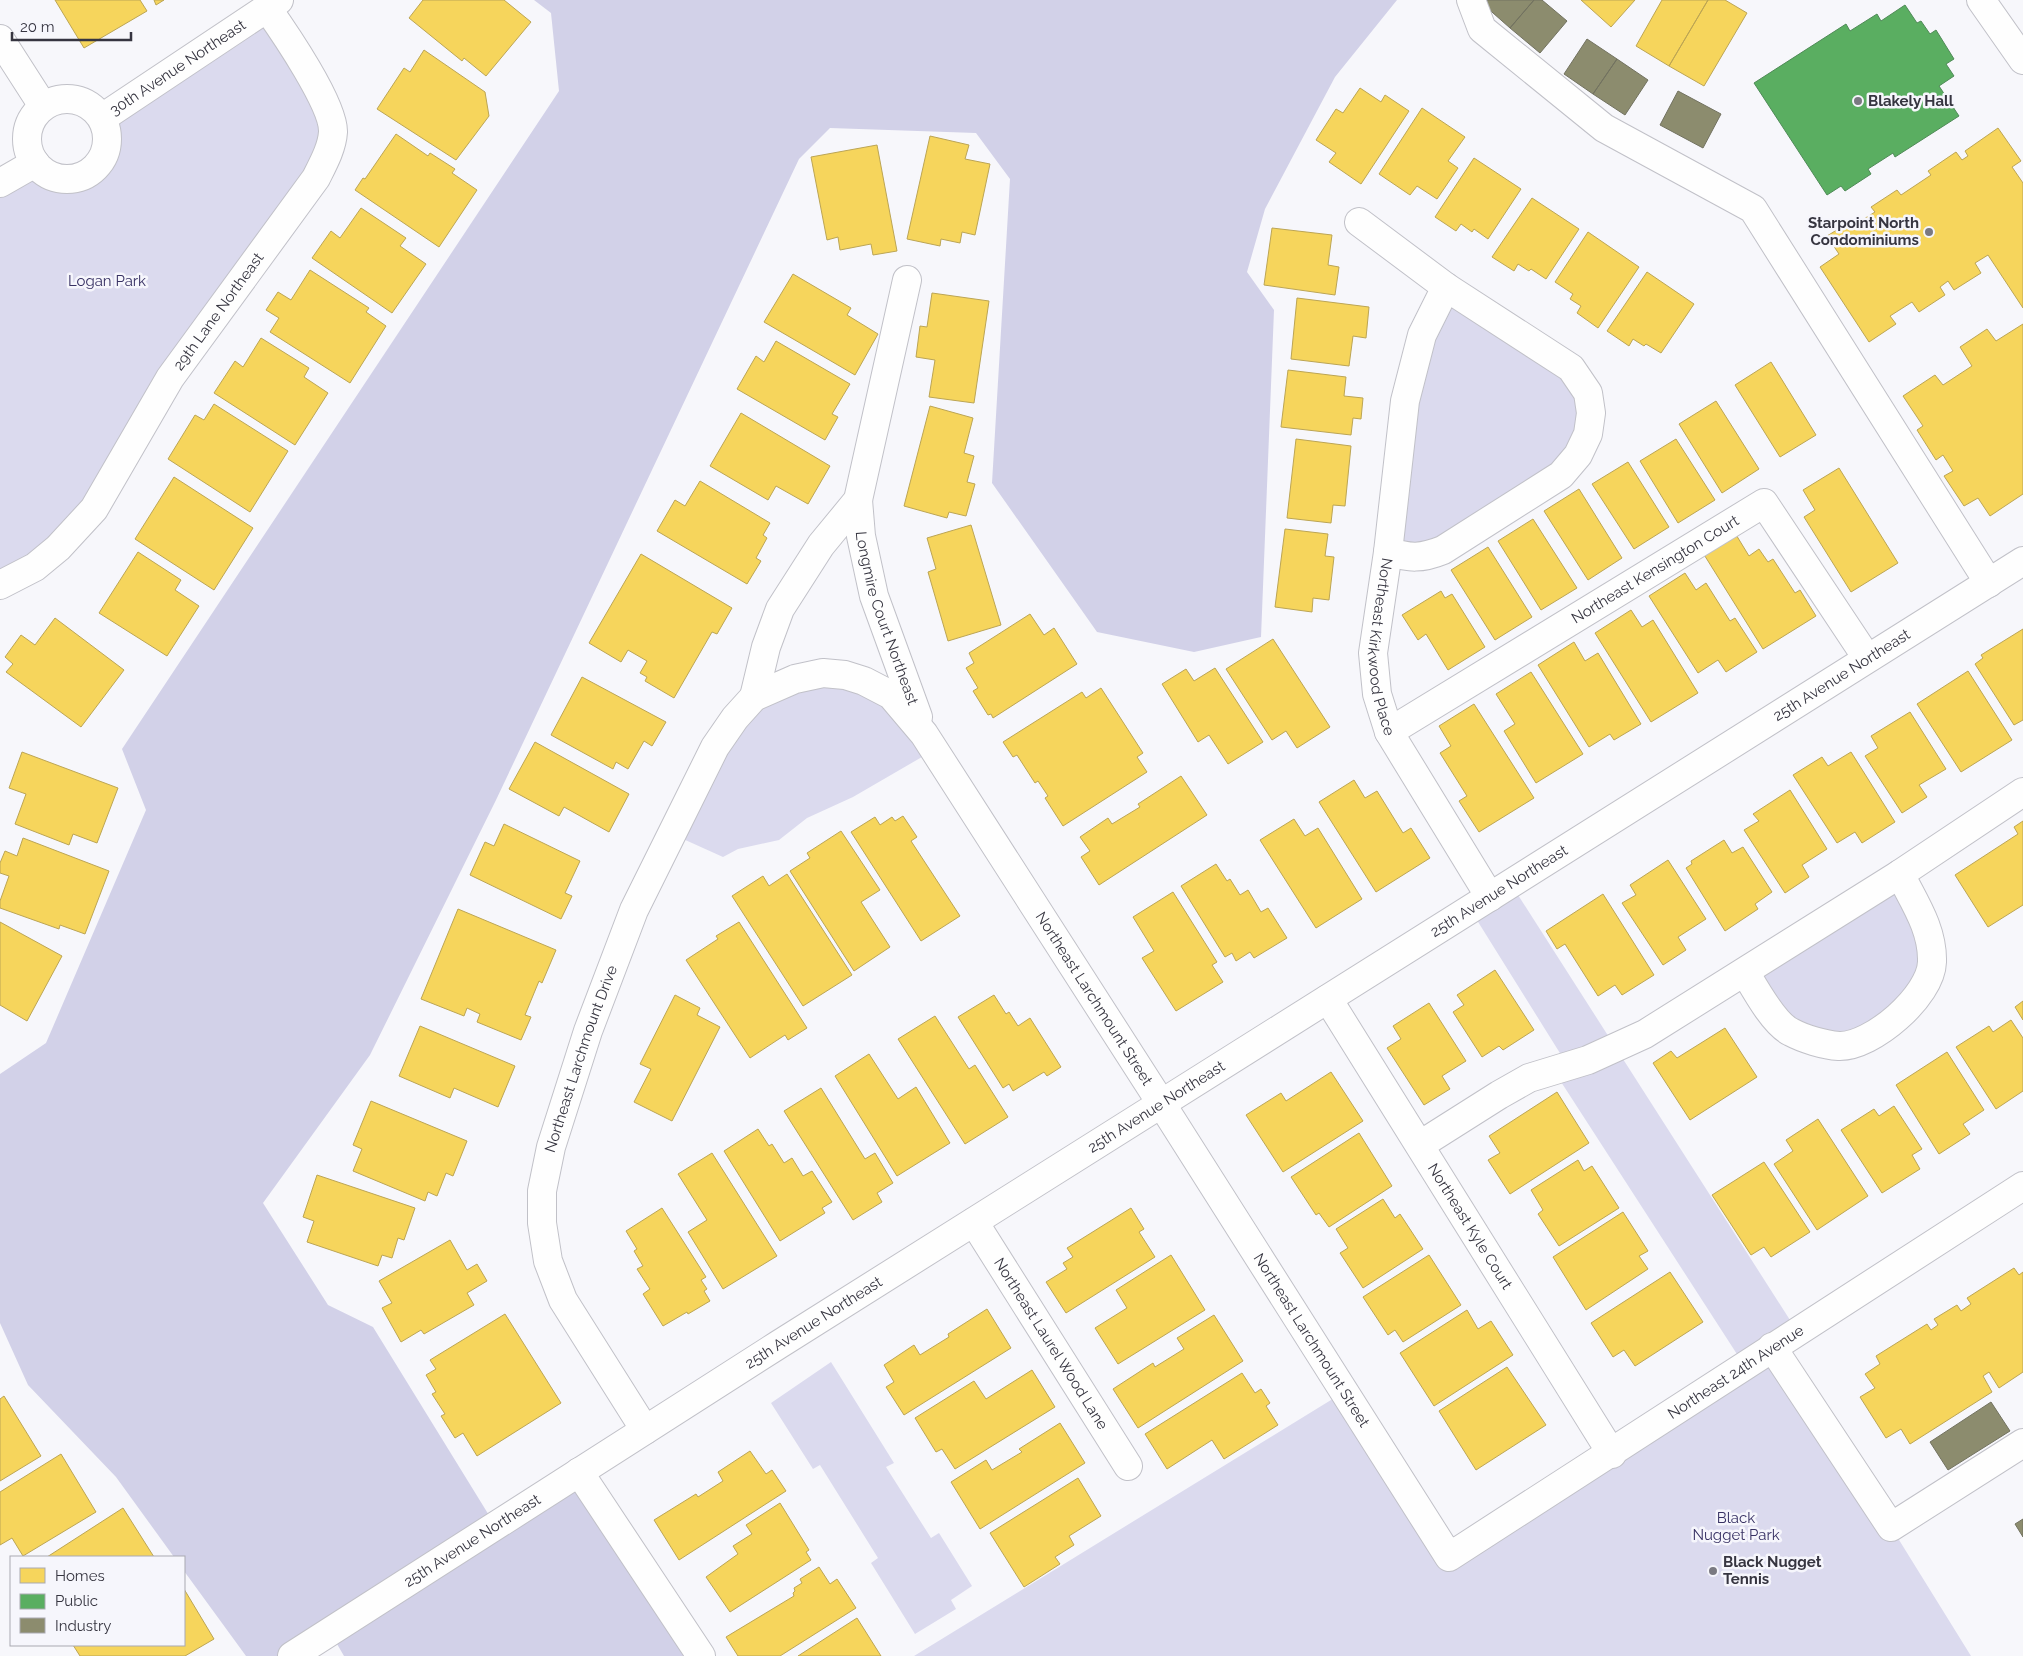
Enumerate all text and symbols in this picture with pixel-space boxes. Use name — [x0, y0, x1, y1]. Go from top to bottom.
scale bar — [12, 10, 131, 42]
street label: 30th Avenue Northeast — [106, 16, 249, 119]
text: 20 m — [20, 18, 55, 36]
place label: Blakely Hall — [1868, 92, 1954, 110]
marker: Blakely Hall — [1852, 95, 1864, 107]
place label: Starpoint North Condominiums — [1808, 214, 1919, 249]
marker: Starpoint North Condominiums — [1923, 226, 1935, 238]
street label: 29th Lane Northeast — [170, 249, 267, 374]
park label: Logan Park — [68, 272, 146, 290]
street label: Northeast Kensington Court — [1568, 511, 1742, 627]
street label: Longmire Court Northeast — [852, 530, 922, 707]
street label: Northeast Kirkwood Place — [1364, 557, 1399, 738]
street label: 25th Avenue Northeast — [1770, 625, 1914, 725]
street label: 25th Avenue Northeast — [1427, 841, 1571, 941]
street label: Northeast Larchmount Street — [1032, 909, 1156, 1089]
street label: Northeast Larchmount Drive — [541, 963, 621, 1155]
street label: 25th Avenue Northeast — [1084, 1057, 1228, 1157]
street label: Northeast Kyle Court — [1424, 1160, 1516, 1293]
street label: Northeast Larchmount Street — [1250, 1250, 1373, 1430]
street label: Northeast Laurel Wood Lane — [990, 1255, 1112, 1433]
street label: 25th Avenue Northeast — [742, 1273, 885, 1373]
street label: Northeast 24th Avenue — [1664, 1321, 1807, 1423]
street label: 25th Avenue Northeast — [401, 1490, 544, 1591]
park label: Black Nugget Park — [1692, 1509, 1780, 1544]
place label: Black Nugget Tennis — [1723, 1553, 1822, 1588]
legend — [10, 1556, 185, 1646]
marker: Black Nugget Tennis — [1707, 1565, 1719, 1577]
text: Homes — [55, 1567, 105, 1585]
text: Public — [55, 1592, 98, 1610]
text: Industry — [55, 1617, 111, 1635]

